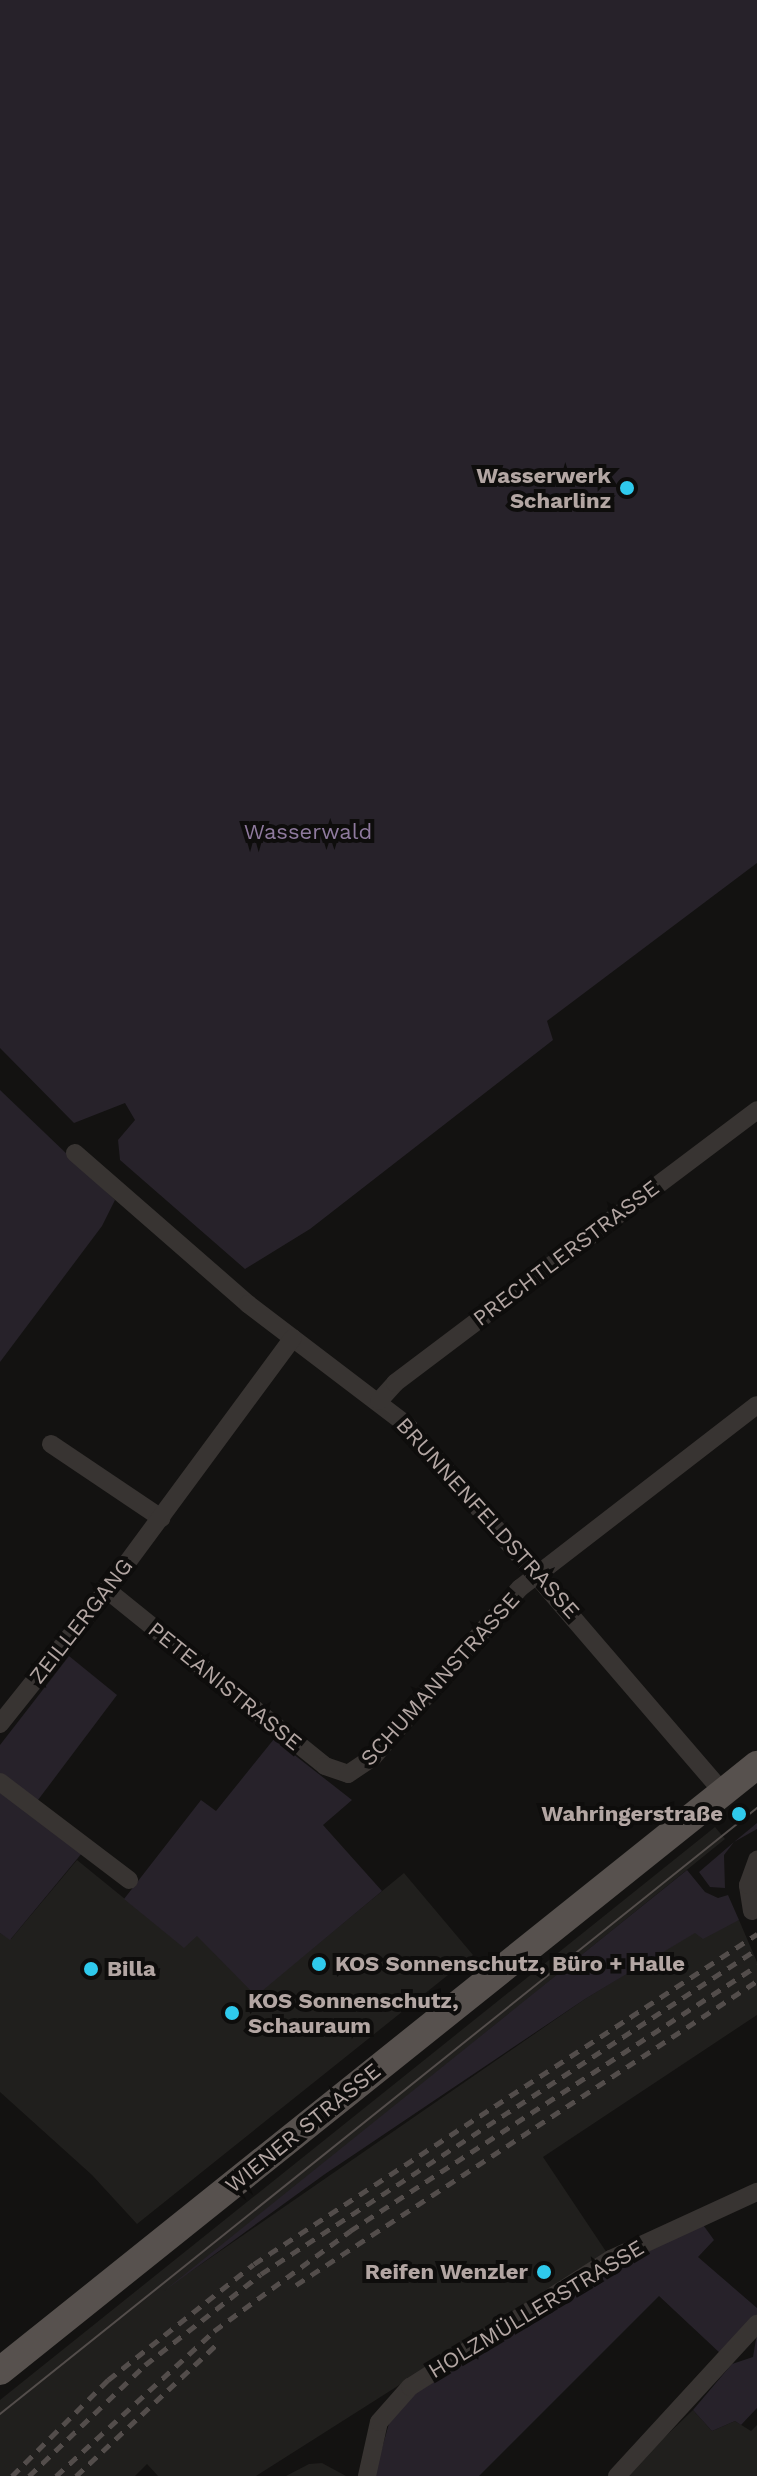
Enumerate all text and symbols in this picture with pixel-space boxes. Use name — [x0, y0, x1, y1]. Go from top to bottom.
place label: Wasserwerk Scharlinz — [476, 462, 611, 514]
marker: Wasserwerk Scharlinz — [618, 479, 636, 497]
park label: Wasserwald — [244, 819, 372, 845]
street label: PRECHTLERSTRASSE — [468, 1174, 664, 1332]
street label: BRUNNENFELDSTRASSE — [391, 1412, 585, 1624]
street label: ZEILLERGANG — [24, 1553, 138, 1689]
street label: SCHUMANNSTRASSE — [355, 1587, 525, 1771]
street label: PETEANISTRASSE — [143, 1616, 307, 1756]
place label: Wahringerstraße — [541, 1801, 723, 1827]
marker: Wahringerstraße — [730, 1805, 748, 1823]
place label: KOS Sonnenschutz, Büro + Halle — [335, 1951, 685, 1977]
marker: KOS Sonnenschutz, Büro + Halle — [310, 1955, 328, 1973]
place label: Billa — [107, 1956, 156, 1982]
marker: Billa — [82, 1960, 100, 1978]
place label: KOS Sonnenschutz, Schauraum — [248, 1987, 459, 2038]
marker: KOS Sonnenschutz, Schauraum — [223, 2004, 241, 2022]
street label: WIENER STRASSE — [220, 2057, 386, 2199]
street label: HOLZMÜLLERSTRASSE — [423, 2234, 649, 2384]
place label: Reifen Wenzler — [364, 2259, 528, 2285]
marker: Reifen Wenzler — [535, 2263, 553, 2281]

